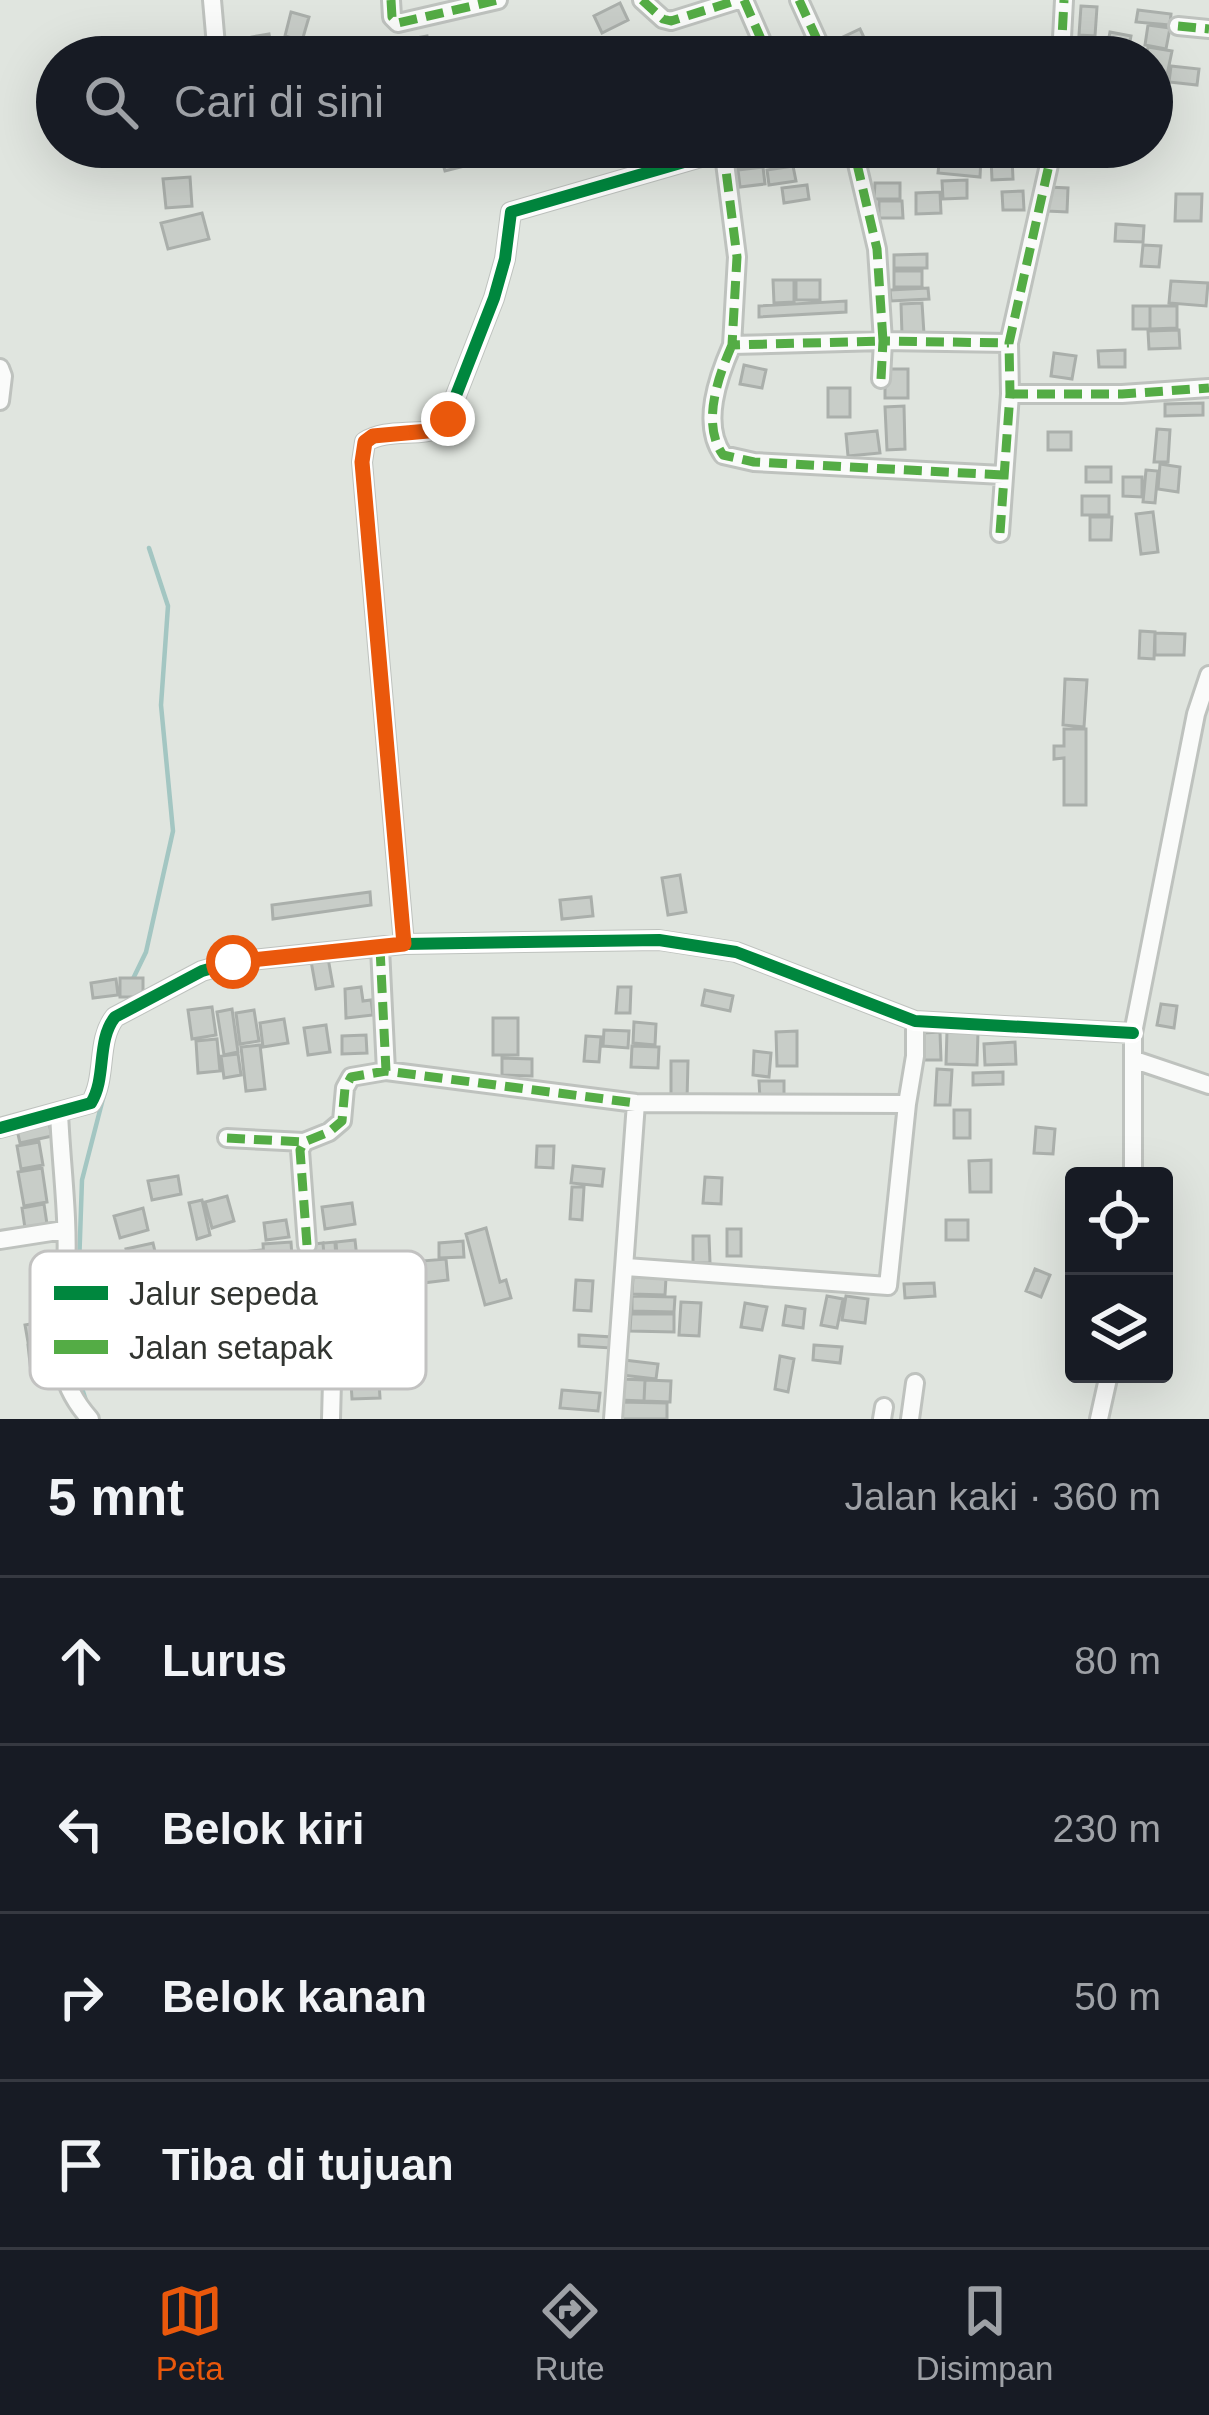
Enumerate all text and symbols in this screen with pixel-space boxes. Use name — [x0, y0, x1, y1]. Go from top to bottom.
search box — [36, 36, 1173, 168]
icon: search — [78, 69, 144, 135]
text: Cari di sini — [174, 76, 384, 127]
route end — [421, 392, 475, 446]
route start — [206, 935, 260, 989]
map controls — [1065, 1167, 1173, 1383]
button: locate — [1065, 1167, 1173, 1275]
legend — [30, 1251, 426, 1389]
text: Jalur sepeda — [129, 1275, 319, 1312]
button: layers — [1065, 1275, 1173, 1383]
text: Jalan setapak — [129, 1329, 333, 1366]
text: 5 mnt — [48, 1469, 184, 1526]
text: Jalan kaki · 360 m — [845, 1475, 1161, 1518]
icon: ahead — [48, 1628, 114, 1694]
text: Lurus — [162, 1635, 287, 1686]
text: 80 m — [1074, 1639, 1161, 1682]
icon: left — [48, 1796, 114, 1862]
text: Belok kiri — [162, 1803, 365, 1854]
text: 230 m — [1053, 1807, 1161, 1850]
icon: right — [48, 1964, 114, 2030]
text: Belok kanan — [162, 1971, 427, 2022]
text: 50 m — [1074, 1975, 1161, 2018]
icon: arrive — [48, 2132, 114, 2198]
text: Tiba di tujuan — [162, 2139, 454, 2190]
tab: Peta — [156, 2278, 224, 2388]
tab: Rute — [535, 2278, 605, 2388]
tab: Disimpan — [916, 2278, 1053, 2388]

